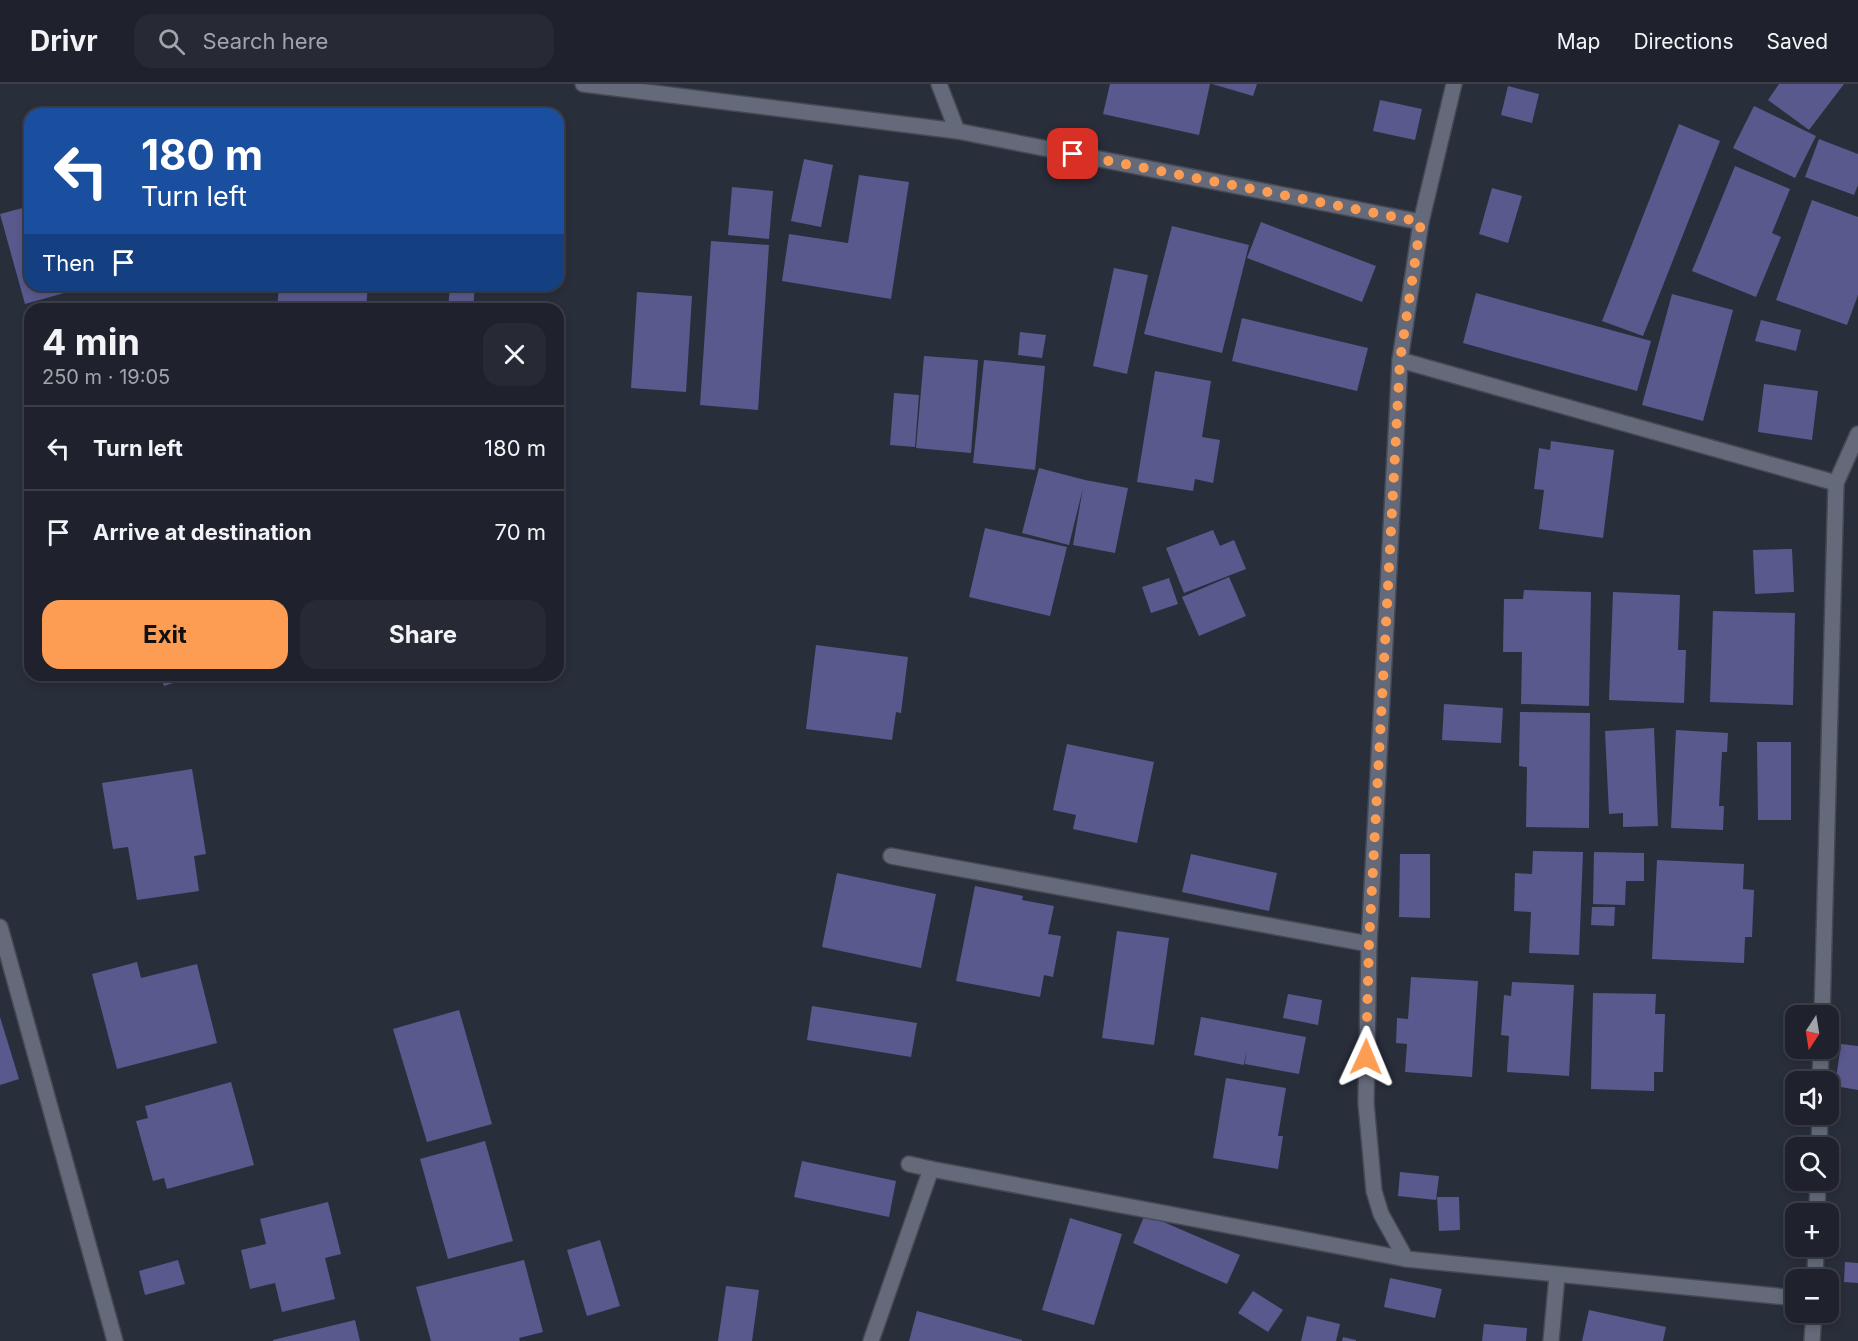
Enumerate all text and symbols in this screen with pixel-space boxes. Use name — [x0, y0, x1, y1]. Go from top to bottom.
search box — [134, 14, 554, 68]
text: Drivr — [30, 24, 98, 58]
icon: search — [155, 25, 188, 58]
text: Search here — [203, 28, 328, 54]
text: Map — [1557, 29, 1600, 54]
text: Directions — [1633, 29, 1734, 54]
text: Saved — [1767, 29, 1828, 54]
pin — [1047, 128, 1098, 179]
text: 180 m — [141, 129, 263, 180]
icon: left — [42, 132, 120, 210]
icon: arrive — [1056, 137, 1089, 170]
text: Turn left — [141, 180, 247, 213]
icon: arrive — [107, 246, 140, 279]
text: Then — [42, 250, 95, 276]
text: 4 min — [42, 320, 140, 364]
button: close — [483, 323, 546, 386]
text: 250 m · 19:05 — [42, 365, 170, 389]
icon: left — [42, 432, 75, 465]
text: Turn left — [93, 435, 183, 461]
text: 180 m — [484, 435, 546, 461]
icon: arrive — [42, 516, 75, 549]
text: Arrive at destination — [93, 519, 312, 545]
text: 70 m — [495, 519, 546, 545]
button: Exit — [42, 600, 288, 669]
button: Share — [300, 600, 546, 669]
north arrow — [1785, 1005, 1839, 1059]
map controls — [1785, 1005, 1839, 1323]
position arrow — [1334, 1025, 1398, 1089]
button: sound — [1785, 1071, 1839, 1125]
button: search — [1785, 1137, 1839, 1191]
button: + — [1785, 1203, 1839, 1257]
button: − — [1785, 1269, 1839, 1323]

